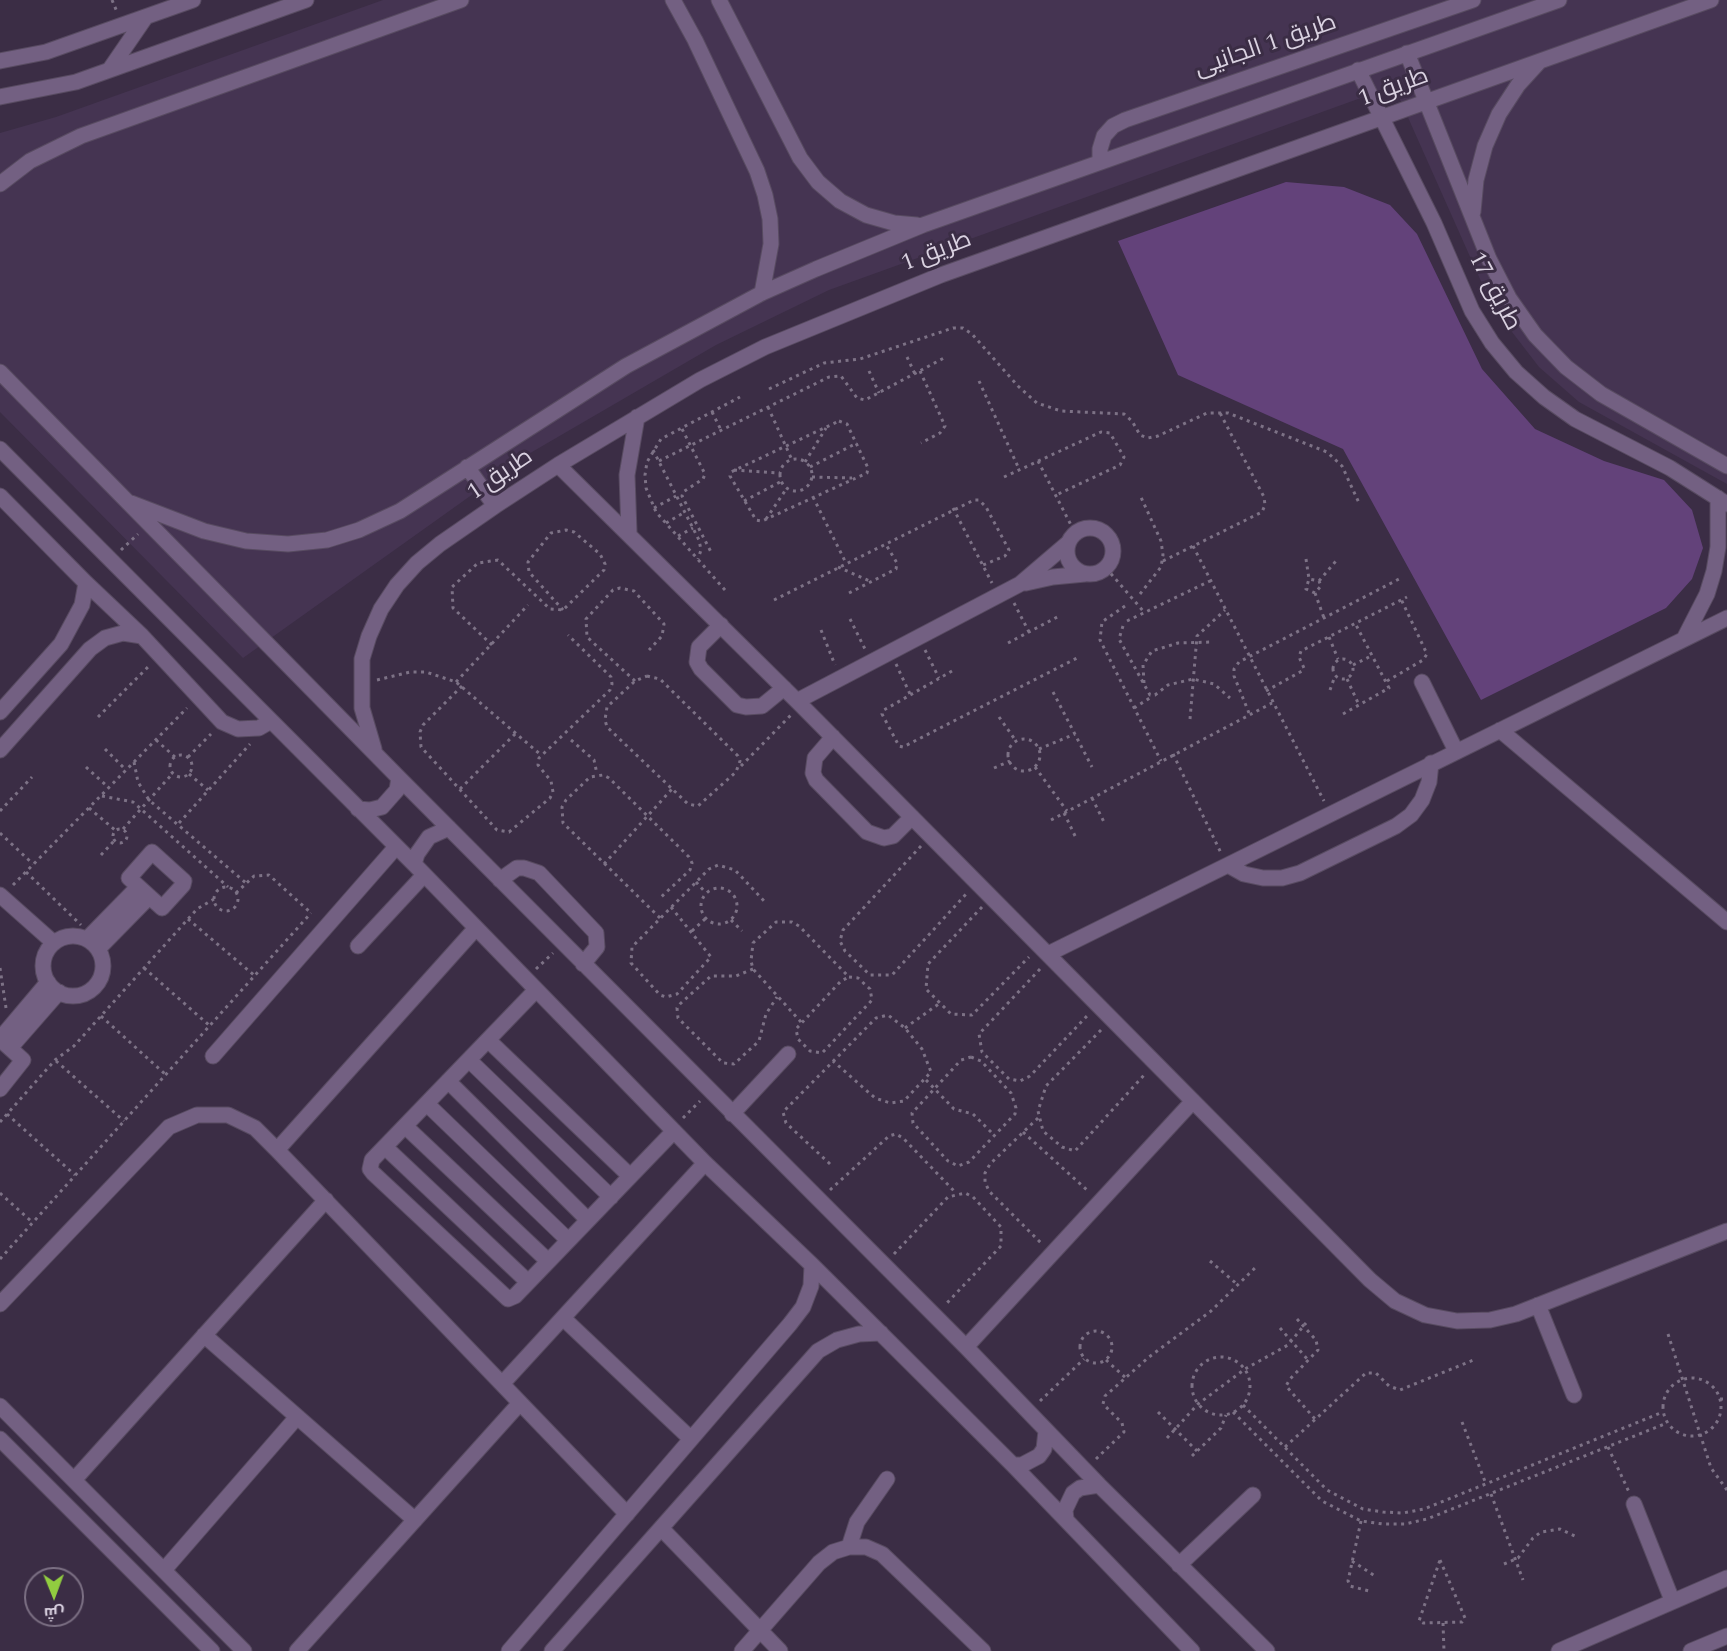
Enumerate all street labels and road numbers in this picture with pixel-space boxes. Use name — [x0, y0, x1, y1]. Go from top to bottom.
street label: طريق 1 الجانيى — [1191, 9, 1341, 85]
street label: طريق 1 — [1355, 63, 1433, 115]
street label: طريق 1 — [898, 227, 976, 279]
street label: طريق 17 — [1460, 248, 1526, 336]
street label: طريق 1 — [463, 444, 539, 508]

